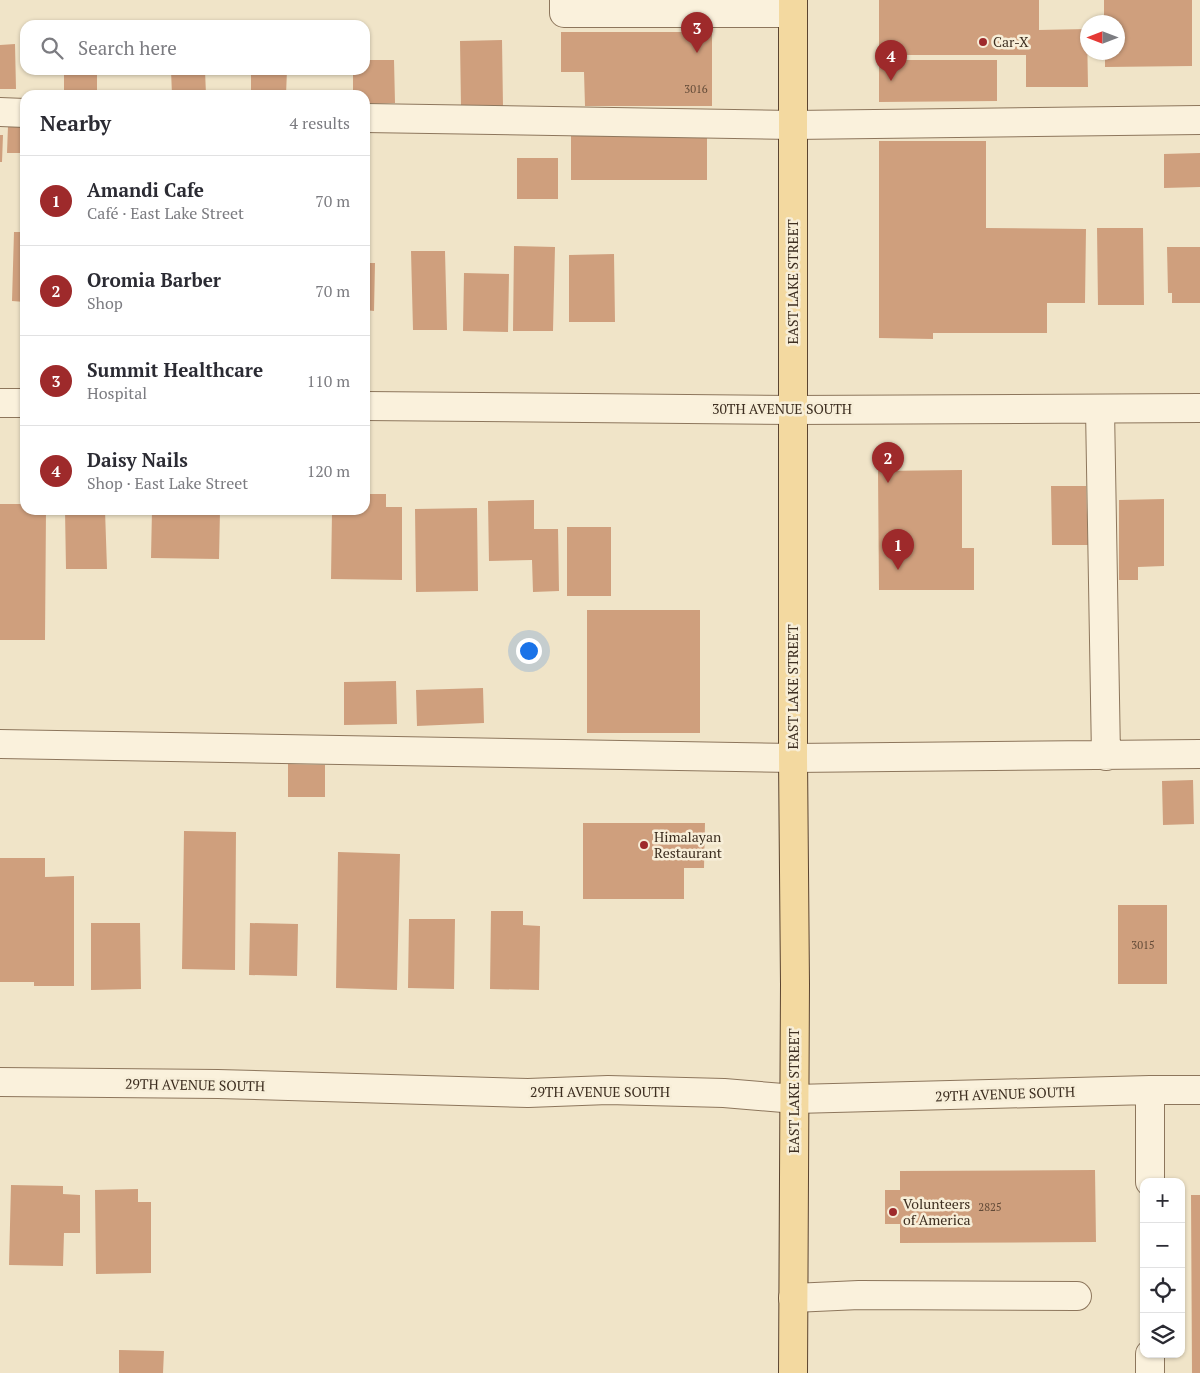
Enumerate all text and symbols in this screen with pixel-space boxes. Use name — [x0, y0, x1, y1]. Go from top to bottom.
pin: 3 — [681, 12, 713, 53]
north arrow — [1080, 15, 1125, 60]
search box — [20, 20, 370, 75]
place label: Car-X — [993, 32, 1029, 51]
icon: search — [38, 34, 66, 62]
text: Search here — [78, 35, 177, 60]
marker: Car-X — [977, 36, 989, 48]
pin: 4 — [875, 40, 907, 81]
house number: 3016 — [684, 82, 708, 96]
text: Nearby — [40, 109, 111, 137]
text: 4 results — [290, 112, 350, 134]
text: Amandi Cafe — [87, 177, 204, 202]
text: 1 — [51, 190, 61, 212]
text: 70 m — [315, 190, 350, 212]
text: Café · East Lake Street — [87, 202, 244, 224]
street label: EAST LAKE STREET — [783, 219, 802, 345]
text: Oromia Barber — [87, 267, 221, 292]
text: 2 — [51, 280, 61, 302]
text: 70 m — [315, 280, 350, 302]
text: Shop — [87, 292, 123, 314]
text: Summit Healthcare — [87, 357, 263, 382]
text: 3 — [51, 370, 61, 392]
text: 110 m — [307, 370, 350, 392]
text: Hospital — [87, 382, 147, 404]
street label: 30TH AVENUE SOUTH — [712, 399, 852, 418]
pin: 2 — [872, 442, 904, 483]
text: Daisy Nails — [87, 447, 188, 472]
text: 4 — [51, 460, 61, 482]
text: 120 m — [307, 460, 350, 482]
text: Shop · East Lake Street — [87, 472, 248, 494]
pin: 1 — [882, 529, 914, 570]
street label: EAST LAKE STREET — [783, 624, 802, 750]
your location — [516, 638, 542, 664]
place label: Himalayan Restaurant — [654, 827, 723, 862]
marker: Himalayan Restaurant — [638, 839, 650, 851]
house number: 3015 — [1131, 938, 1155, 952]
street label: EAST LAKE STREET — [784, 1028, 803, 1154]
street label: 29TH AVENUE SOUTH — [125, 1074, 265, 1095]
street label: 29TH AVENUE SOUTH — [530, 1082, 670, 1101]
street label: 29TH AVENUE SOUTH — [935, 1082, 1075, 1105]
map controls — [1140, 1178, 1185, 1358]
button: + — [1140, 1178, 1185, 1223]
place label: Volunteers of America — [903, 1194, 971, 1229]
house number: 2825 — [978, 1200, 1002, 1214]
marker: Volunteers of America — [887, 1206, 899, 1218]
button: − — [1140, 1223, 1185, 1268]
button: locate — [1140, 1268, 1185, 1313]
button: layers — [1140, 1313, 1185, 1358]

